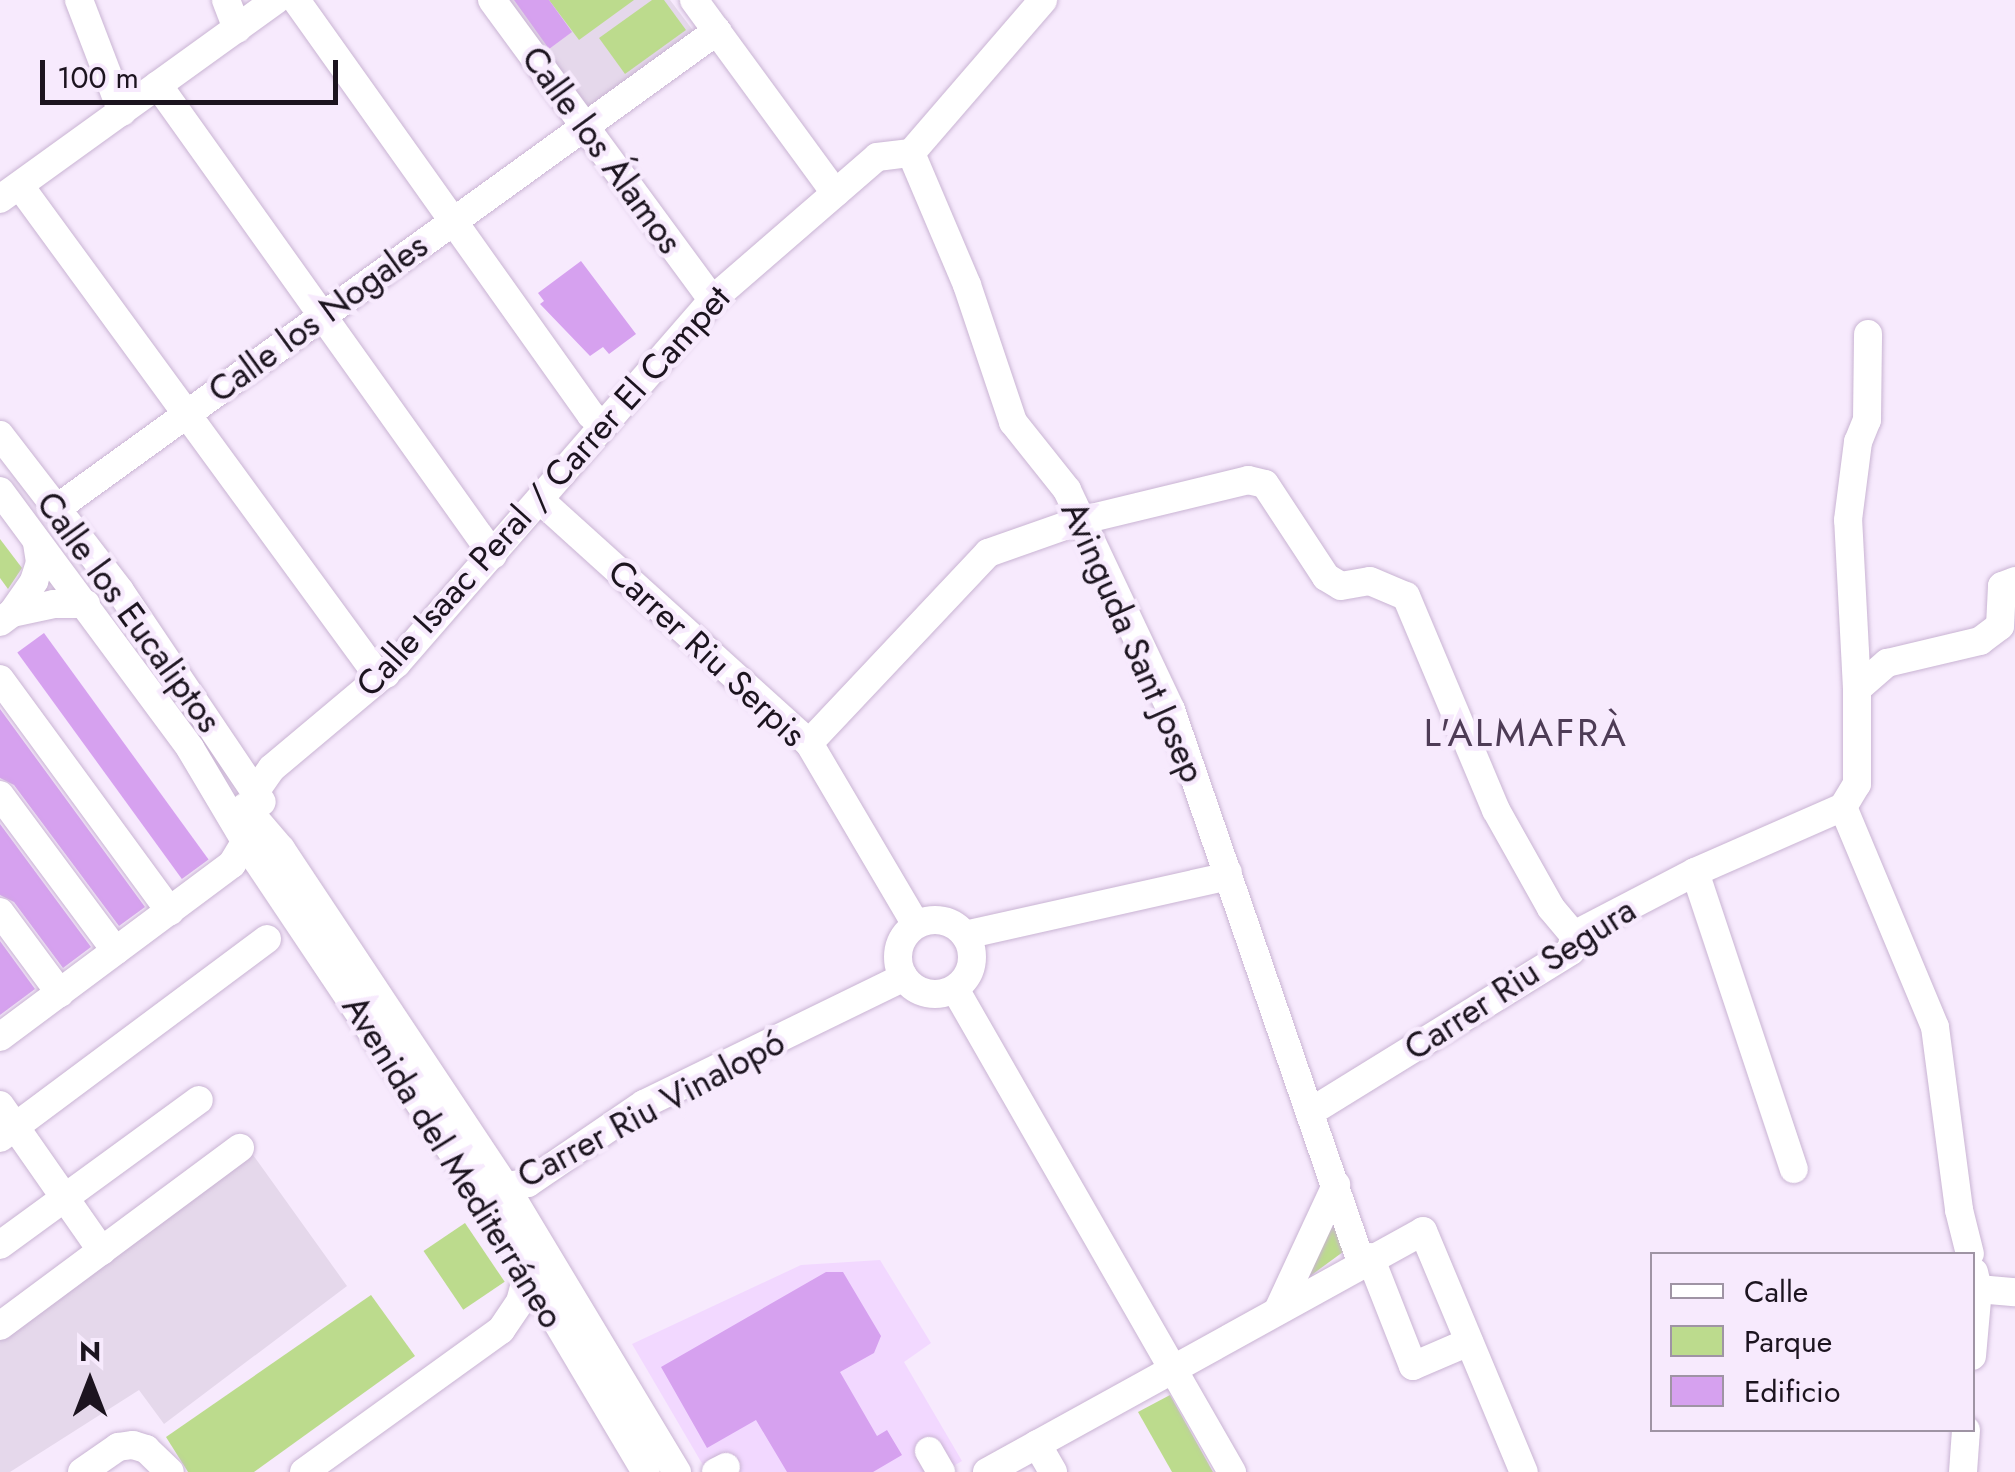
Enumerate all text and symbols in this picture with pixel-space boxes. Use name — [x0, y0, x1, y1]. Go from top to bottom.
street label: Calle los Álamos — [513, 38, 691, 262]
scale bar — [45, 40, 342, 102]
text: 100 m — [57, 56, 139, 99]
street label: Calle los Nogales — [200, 224, 436, 412]
street label: Calle Isaac Peral / Carrer El Campet — [347, 277, 739, 705]
street label: Calle los Eucaliptos — [28, 484, 230, 740]
street label: Avinguda Sant Josep — [1052, 495, 1214, 789]
street label: Carrer Riu Serpis — [600, 551, 814, 755]
district label: L'ALMAFRÀ — [1424, 710, 1628, 756]
street label: Carrer Riu Segura — [1397, 889, 1643, 1069]
street label: Avenida del Mediterráneo — [333, 988, 573, 1336]
street label: Carrer Riu Vinalopó — [510, 1021, 792, 1197]
legend — [1650, 1252, 1975, 1432]
text: Calle — [1744, 1270, 1808, 1313]
text: Parque — [1744, 1320, 1832, 1363]
text: N — [79, 1331, 101, 1372]
north arrow — [40, 1332, 140, 1432]
text: Edificio — [1744, 1370, 1840, 1413]

